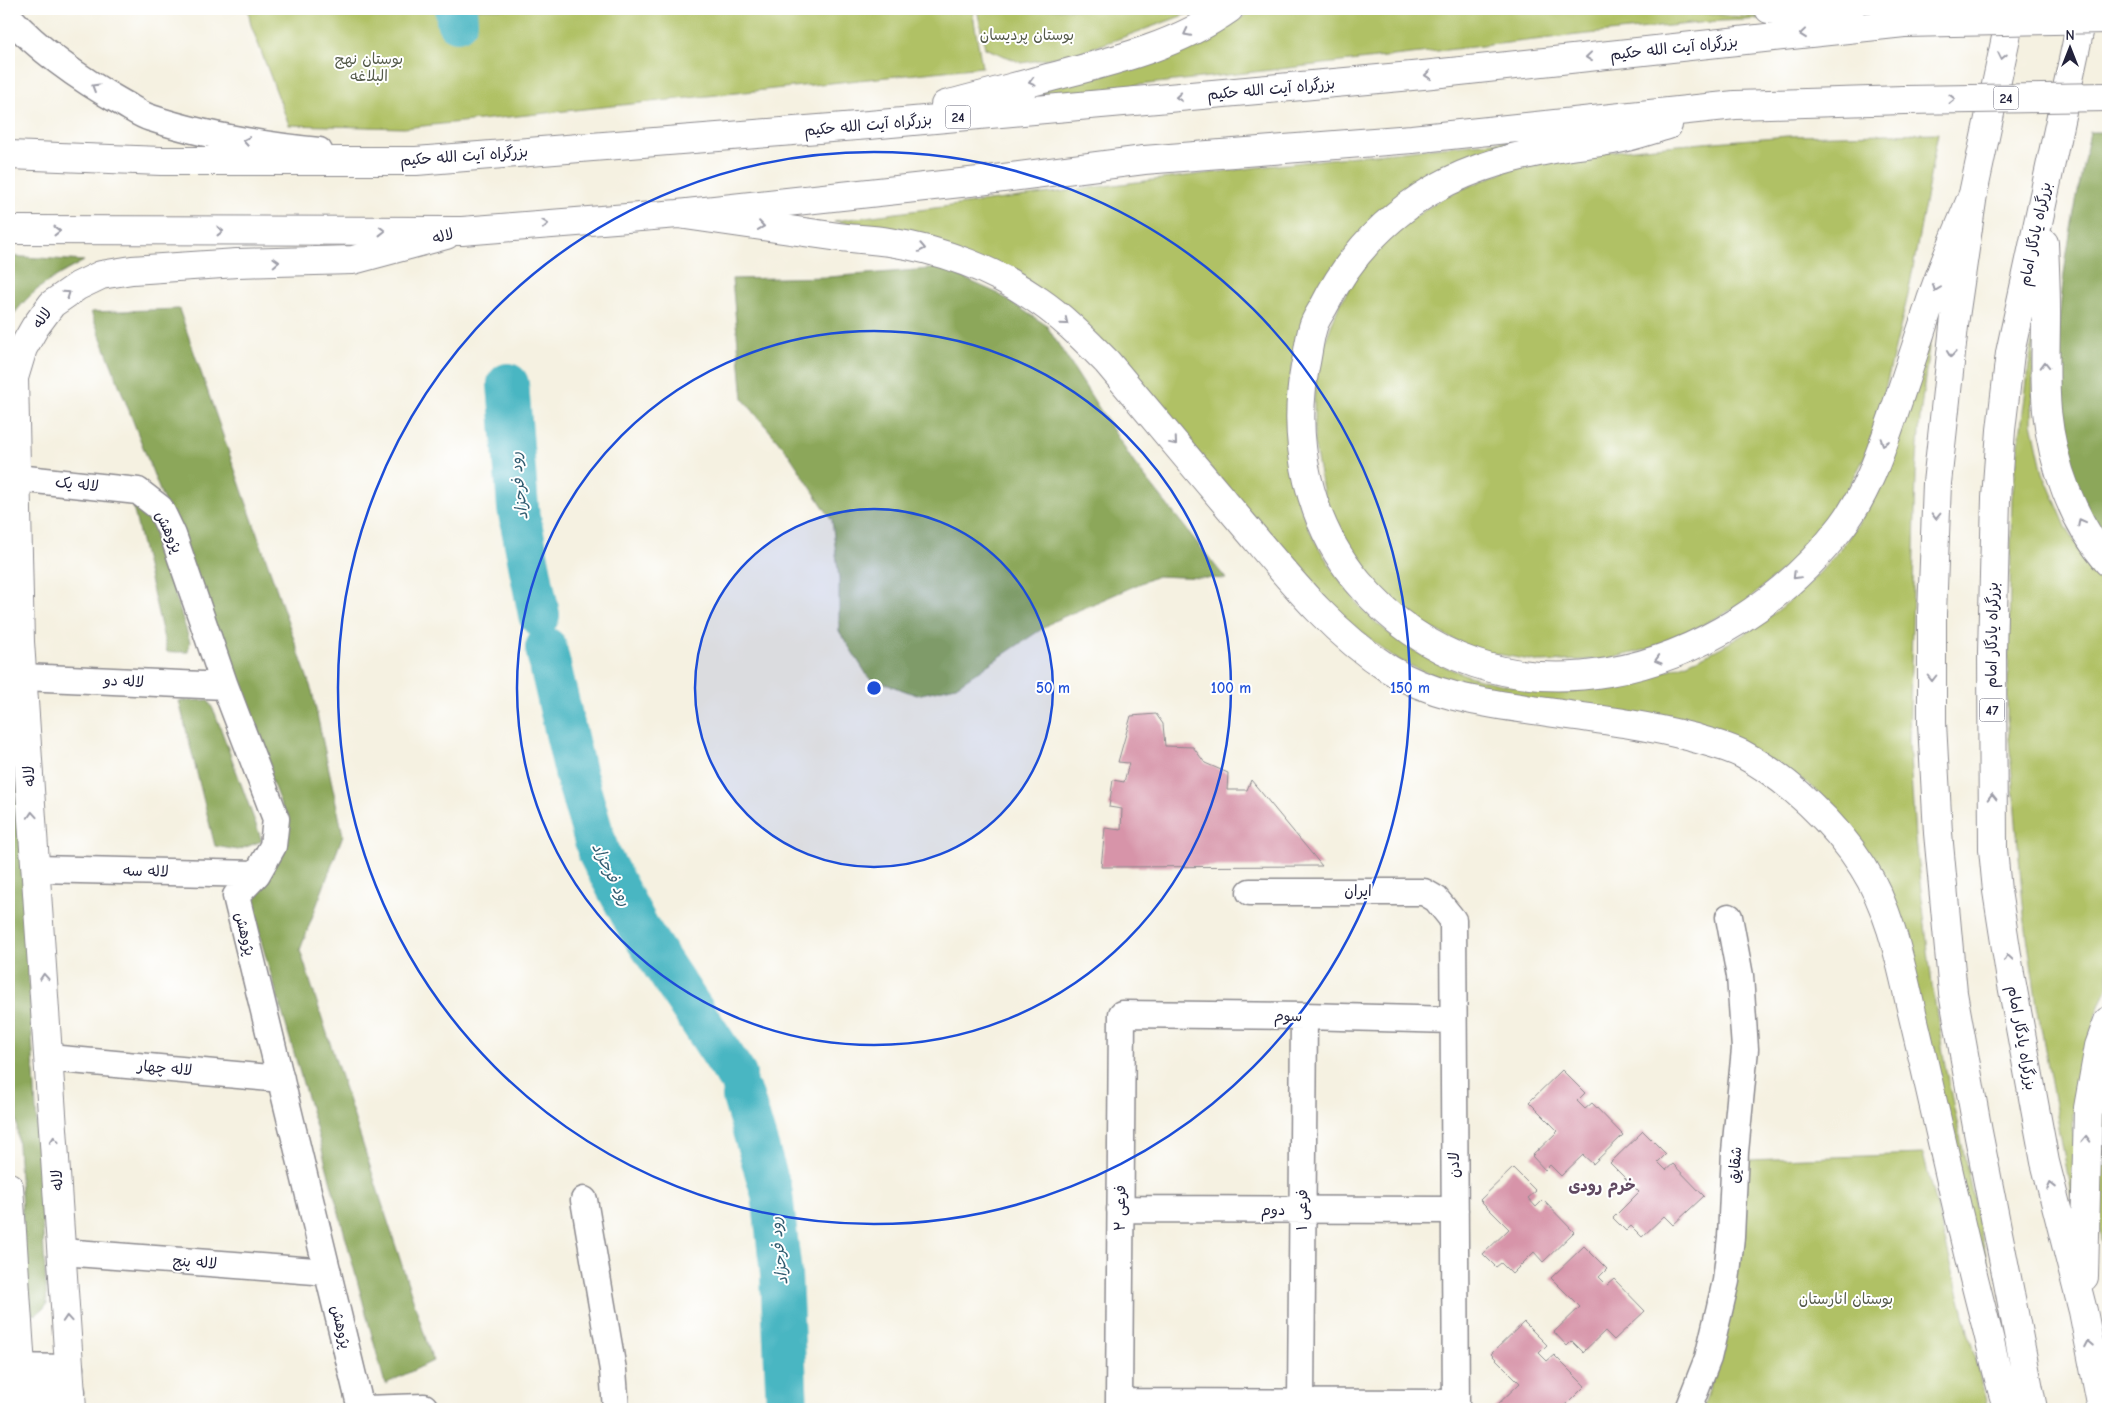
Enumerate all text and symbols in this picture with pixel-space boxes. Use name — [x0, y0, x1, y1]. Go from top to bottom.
north arrow — [2044, 22, 2094, 72]
park label: بوستان پردیسان — [980, 26, 1074, 45]
one-way arrow — [1183, 27, 1192, 37]
text: N — [2065, 27, 2075, 44]
one-way arrow — [1799, 28, 1807, 39]
street label: بزرگراه آیت الله حکیم — [1609, 32, 1739, 67]
park label: بوستان نهج البلاغه — [335, 50, 403, 85]
one-way arrow — [1585, 51, 1593, 62]
one-way arrow — [1997, 52, 2008, 61]
one-way arrow — [1423, 69, 1431, 80]
street label: بزرگراه آیت الله حکیم — [1206, 74, 1336, 107]
one-way arrow — [1029, 77, 1037, 87]
one-way arrow — [91, 83, 100, 93]
road number: 24 — [1994, 86, 2018, 110]
one-way arrow — [1174, 91, 1182, 102]
one-way arrow — [1949, 94, 1957, 104]
road number: 24 — [946, 105, 970, 128]
street label: بزرگراه آیت الله حکیم — [803, 110, 933, 143]
one-way arrow — [242, 136, 251, 146]
street label: بزرگراه آیت الله حکیم — [399, 143, 529, 172]
street label: بزرگراه یادگار امام — [2015, 180, 2057, 288]
one-way arrow — [541, 219, 549, 230]
one-way arrow — [758, 220, 766, 231]
street label: لاله — [430, 225, 456, 247]
one-way arrow — [54, 226, 62, 236]
one-way arrow — [216, 226, 224, 236]
one-way arrow — [379, 226, 387, 236]
one-way arrow — [918, 243, 927, 253]
one-way arrow — [272, 257, 280, 267]
one-way arrow — [1932, 283, 1942, 292]
one-way arrow — [61, 291, 70, 300]
street label: لاله — [29, 304, 55, 332]
one-way arrow — [1060, 316, 1069, 325]
one-way arrow — [1946, 351, 1957, 359]
one-way arrow — [2040, 361, 2050, 368]
one-way arrow — [1168, 437, 1177, 446]
one-way arrow — [1880, 437, 1890, 446]
water label: رود فرحزاد — [506, 451, 532, 521]
street label: لاله یک — [54, 473, 100, 495]
street label: پژوهش — [151, 508, 187, 556]
one-way arrow — [1930, 512, 1941, 520]
one-way arrow — [2077, 518, 2087, 527]
one-way arrow — [1793, 570, 1802, 579]
street label: بزرگراه یادگار امام — [1982, 582, 2004, 688]
one-way arrow — [1655, 654, 1663, 664]
street label: لاله دو — [102, 671, 145, 691]
one-way arrow — [1927, 675, 1937, 683]
centre of rings — [865, 679, 883, 697]
text: 50 m — [1036, 679, 1070, 697]
text: 100 m — [1211, 679, 1251, 697]
text: 150 m — [1390, 679, 1430, 697]
road number: 47 — [1980, 698, 2004, 722]
street label: لاله — [19, 765, 39, 787]
one-way arrow — [1987, 792, 1997, 800]
one-way arrow — [27, 811, 38, 819]
water label: رود فرحزاد — [588, 840, 634, 909]
street label: لاله سه — [123, 862, 169, 880]
street label: ایران — [1344, 882, 1372, 900]
street label: پژوهش — [230, 910, 259, 958]
one-way arrow — [2003, 954, 2013, 962]
one-way arrow — [38, 973, 49, 981]
street label: بزرگراه یادگار امام — [2002, 984, 2040, 1092]
street label: سوم — [1274, 1007, 1302, 1028]
street label: لاله چهار — [136, 1057, 193, 1080]
one-way arrow — [49, 1135, 60, 1143]
one-way arrow — [2081, 1135, 2091, 1143]
street label: شقایق — [1725, 1146, 1745, 1184]
street label: لادن — [1445, 1152, 1463, 1178]
street label: لاله — [47, 1169, 67, 1191]
district label: خرم رودی — [1568, 1177, 1636, 1198]
one-way arrow — [2047, 1183, 2057, 1191]
street label: فرعی ۲ — [1111, 1185, 1130, 1231]
street label: فرعی ۱ — [1293, 1189, 1312, 1231]
street label: دوم — [1261, 1201, 1285, 1222]
water label: رود فرحزاد — [766, 1216, 792, 1286]
street label: لاله پنج — [172, 1251, 218, 1274]
park label: بوستان انارستان — [1799, 1290, 1893, 1308]
street label: پژوهش — [326, 1303, 355, 1351]
one-way arrow — [61, 1315, 72, 1323]
one-way arrow — [2085, 1340, 2095, 1349]

